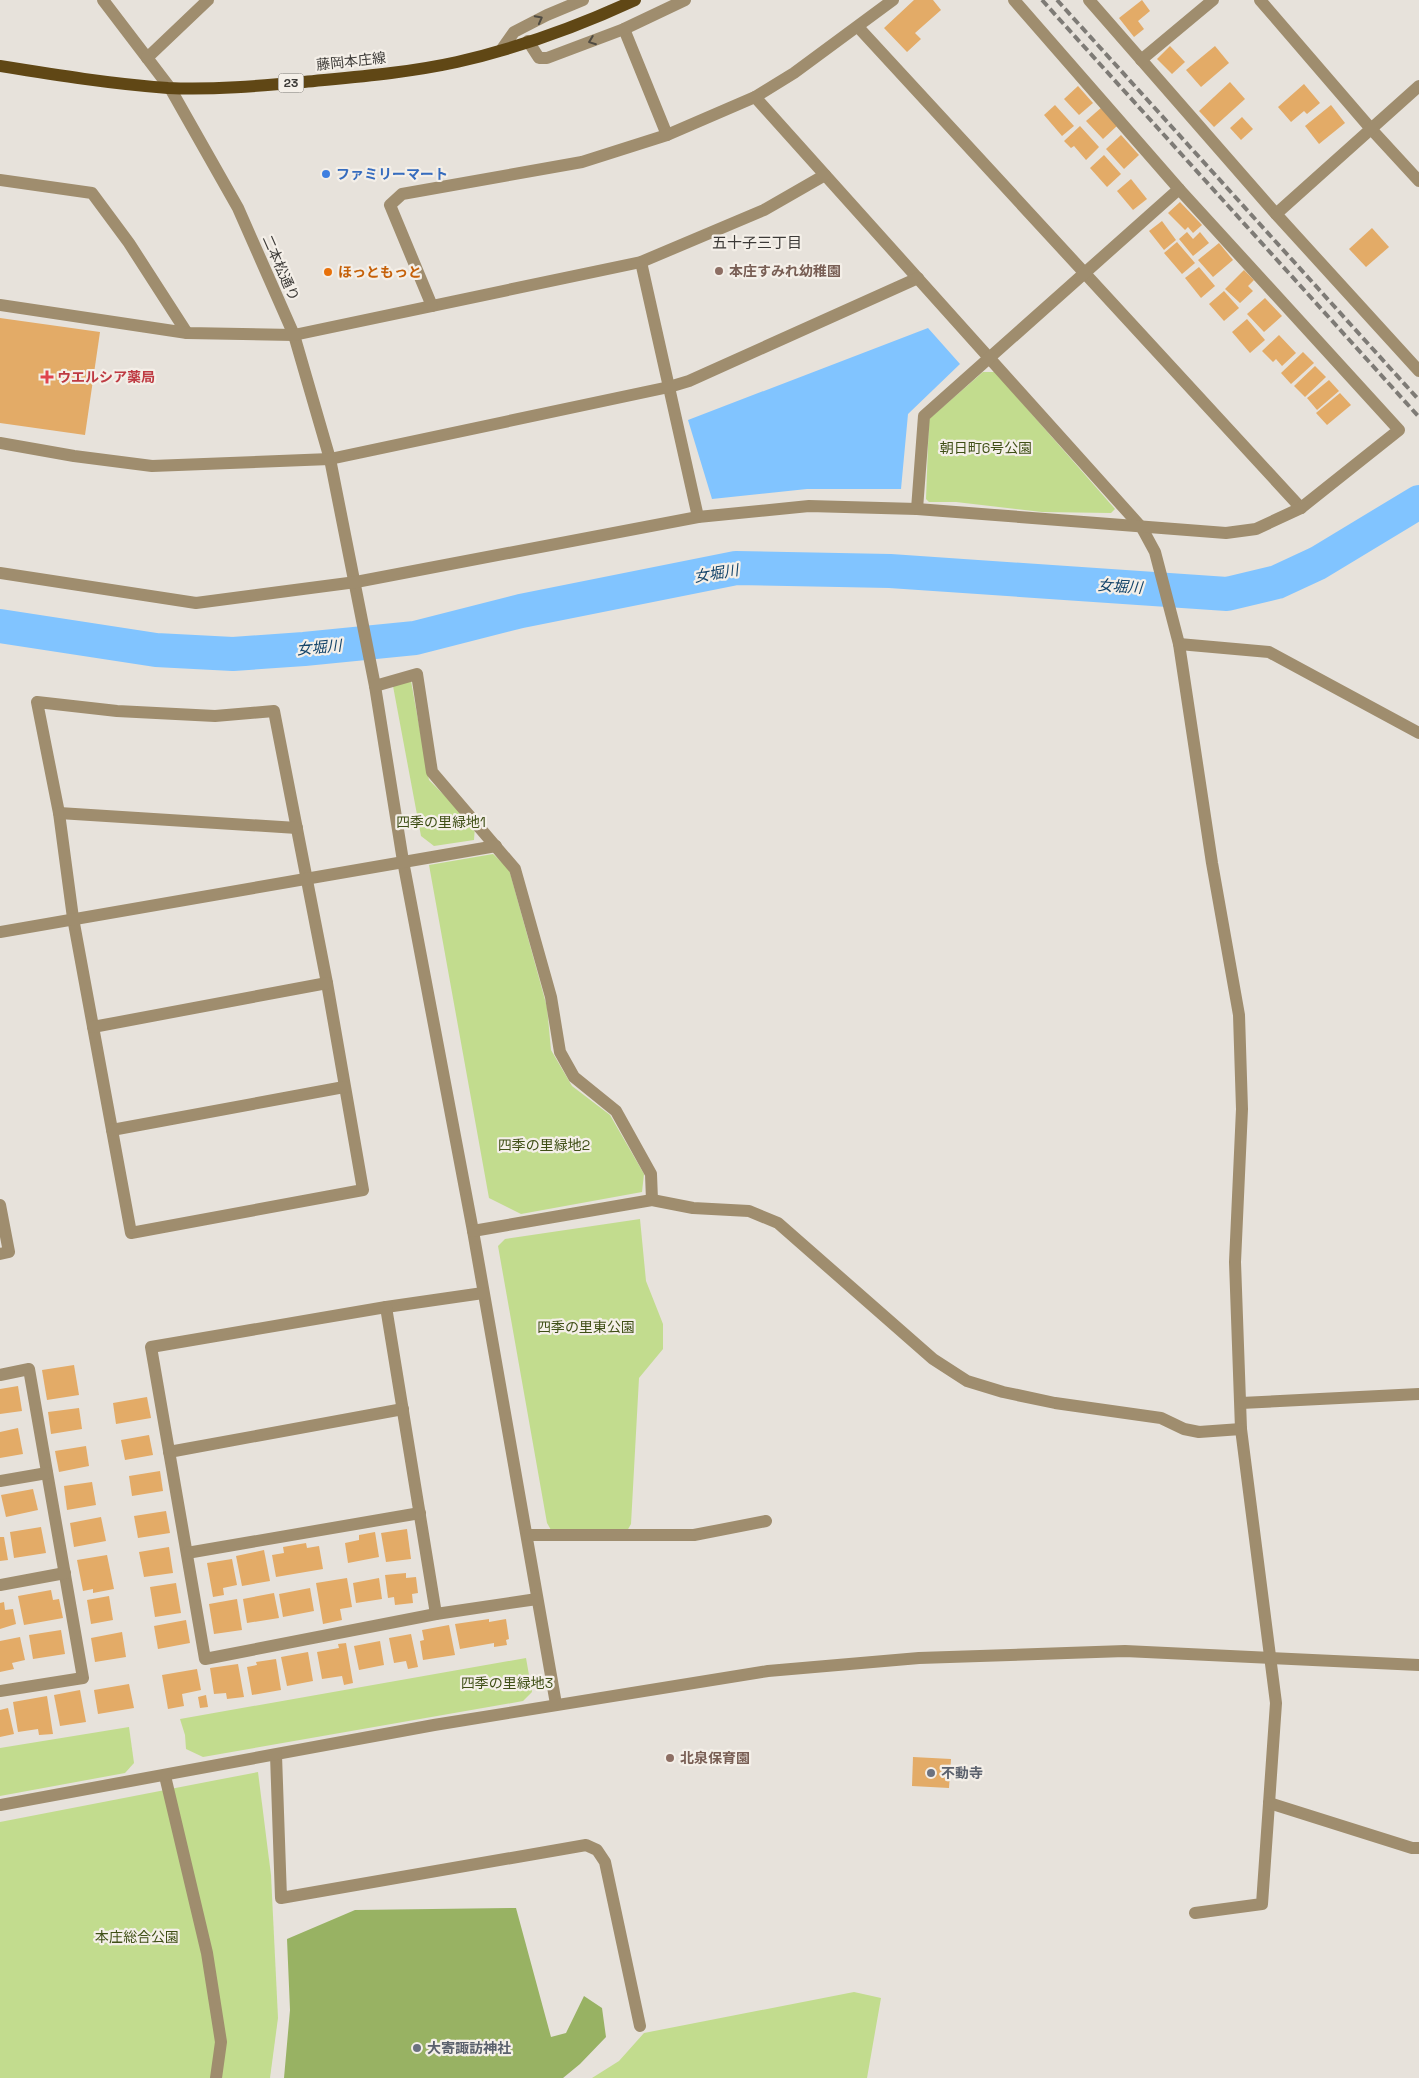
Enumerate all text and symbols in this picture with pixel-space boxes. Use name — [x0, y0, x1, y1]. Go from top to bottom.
one-way arrow — [533, 15, 542, 25]
one-way arrow — [588, 35, 597, 45]
street label: 藤岡本庄線 — [315, 48, 387, 74]
road number: 23 — [278, 74, 304, 92]
place label: ファミリーマート — [336, 165, 448, 183]
marker: ファミリーマート — [320, 168, 332, 180]
street label: 二本松通り — [259, 232, 303, 304]
district label: 五十子三丁目 — [712, 233, 802, 252]
place label: 本庄すみれ幼稚園 — [729, 262, 841, 280]
place label: ほっともっと — [338, 263, 422, 281]
marker: 本庄すみれ幼稚園 — [713, 265, 725, 277]
marker: ほっともっと — [322, 266, 334, 278]
place label: ウエルシア薬局 — [57, 368, 155, 386]
marker: ウエルシア薬局 — [41, 371, 53, 383]
park label: 朝日町6号公園 — [940, 439, 1032, 457]
water label: 女堀川 — [692, 560, 742, 586]
water label: 女堀川 — [1097, 575, 1145, 597]
water label: 女堀川 — [296, 635, 344, 658]
park label: 四季の里緑地1 — [396, 813, 486, 831]
park label: 四季の里緑地2 — [498, 1136, 590, 1154]
park label: 四季の里東公園 — [537, 1318, 635, 1336]
park label: 四季の里緑地3 — [461, 1674, 553, 1692]
place label: 北泉保育園 — [680, 1749, 750, 1767]
marker: 北泉保育園 — [664, 1752, 676, 1764]
place label: 不動寺 — [941, 1764, 983, 1782]
marker: 不動寺 — [925, 1767, 937, 1779]
park label: 本庄総合公園 — [95, 1928, 179, 1946]
place label: 大寄諏訪神社 — [427, 2039, 511, 2057]
marker: 大寄諏訪神社 — [411, 2042, 423, 2054]

